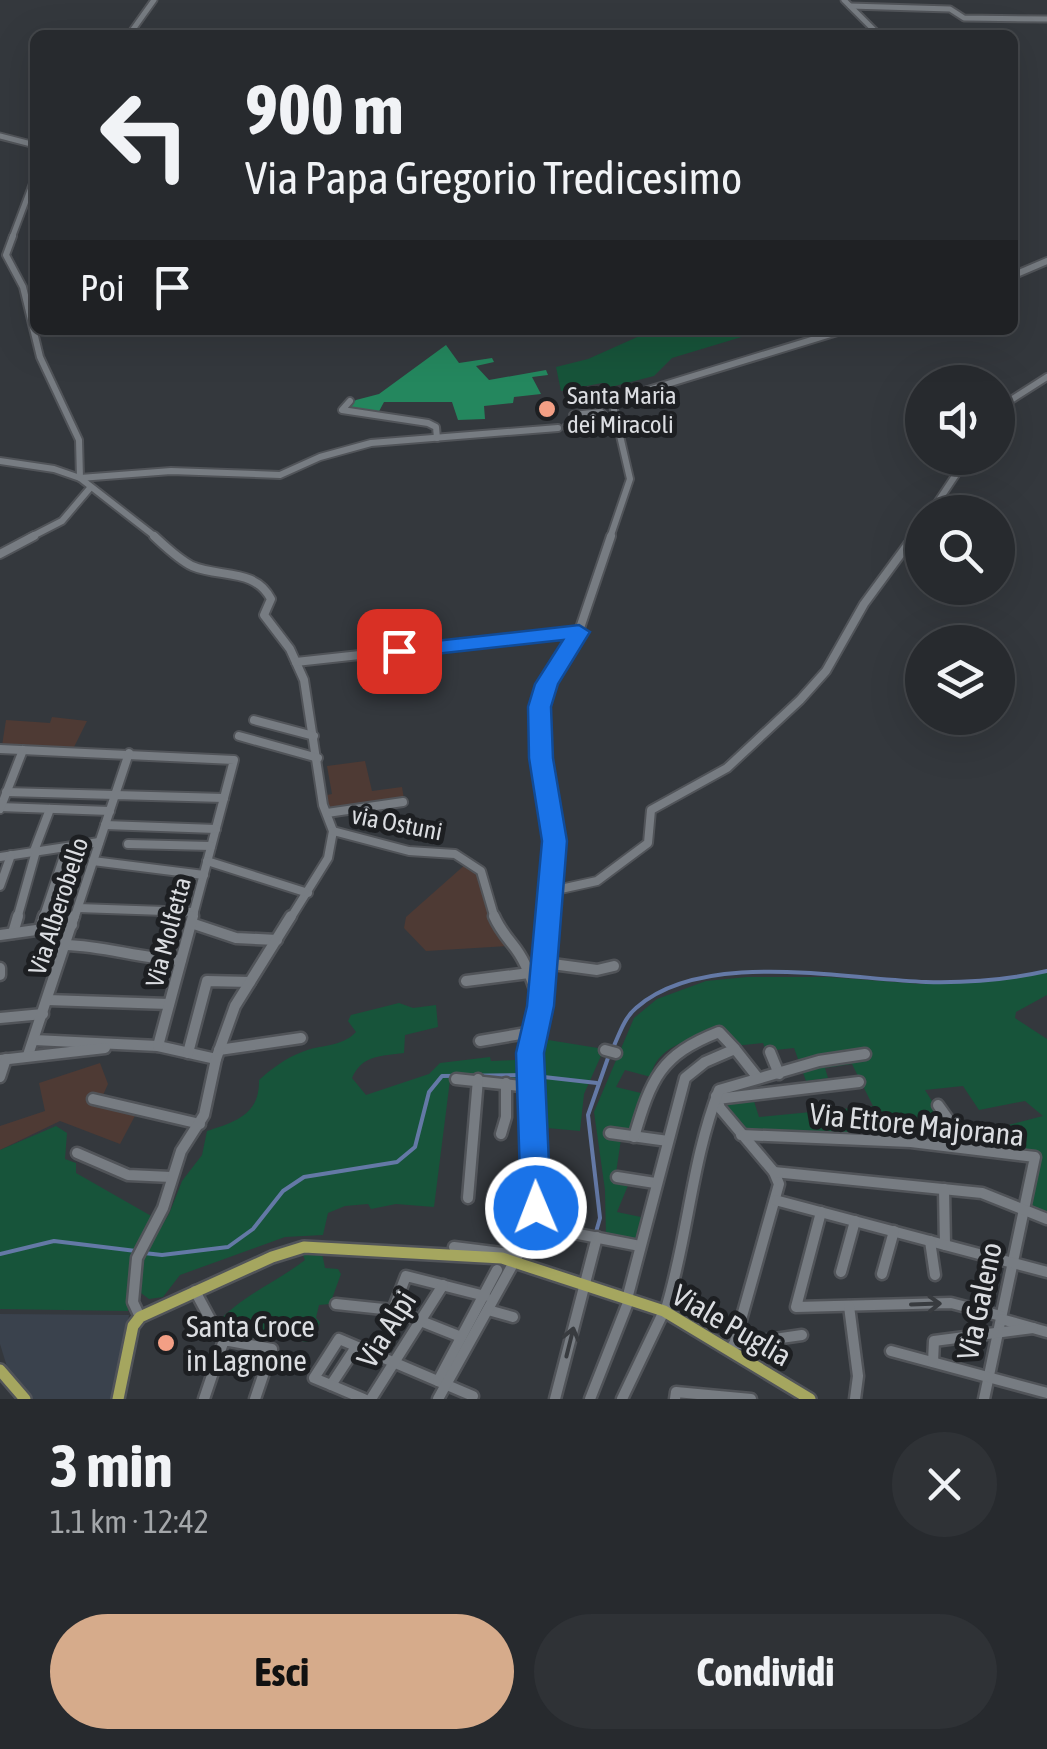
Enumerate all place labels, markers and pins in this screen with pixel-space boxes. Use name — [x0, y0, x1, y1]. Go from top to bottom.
place label: Santa Maria dei Miracoli — [567, 381, 677, 438]
marker: Santa Maria dei Miracoli — [536, 398, 558, 420]
pin — [357, 609, 442, 694]
place label: Santa Croce in Lagnone — [186, 1309, 315, 1377]
marker: Santa Croce in Lagnone — [155, 1332, 177, 1354]

